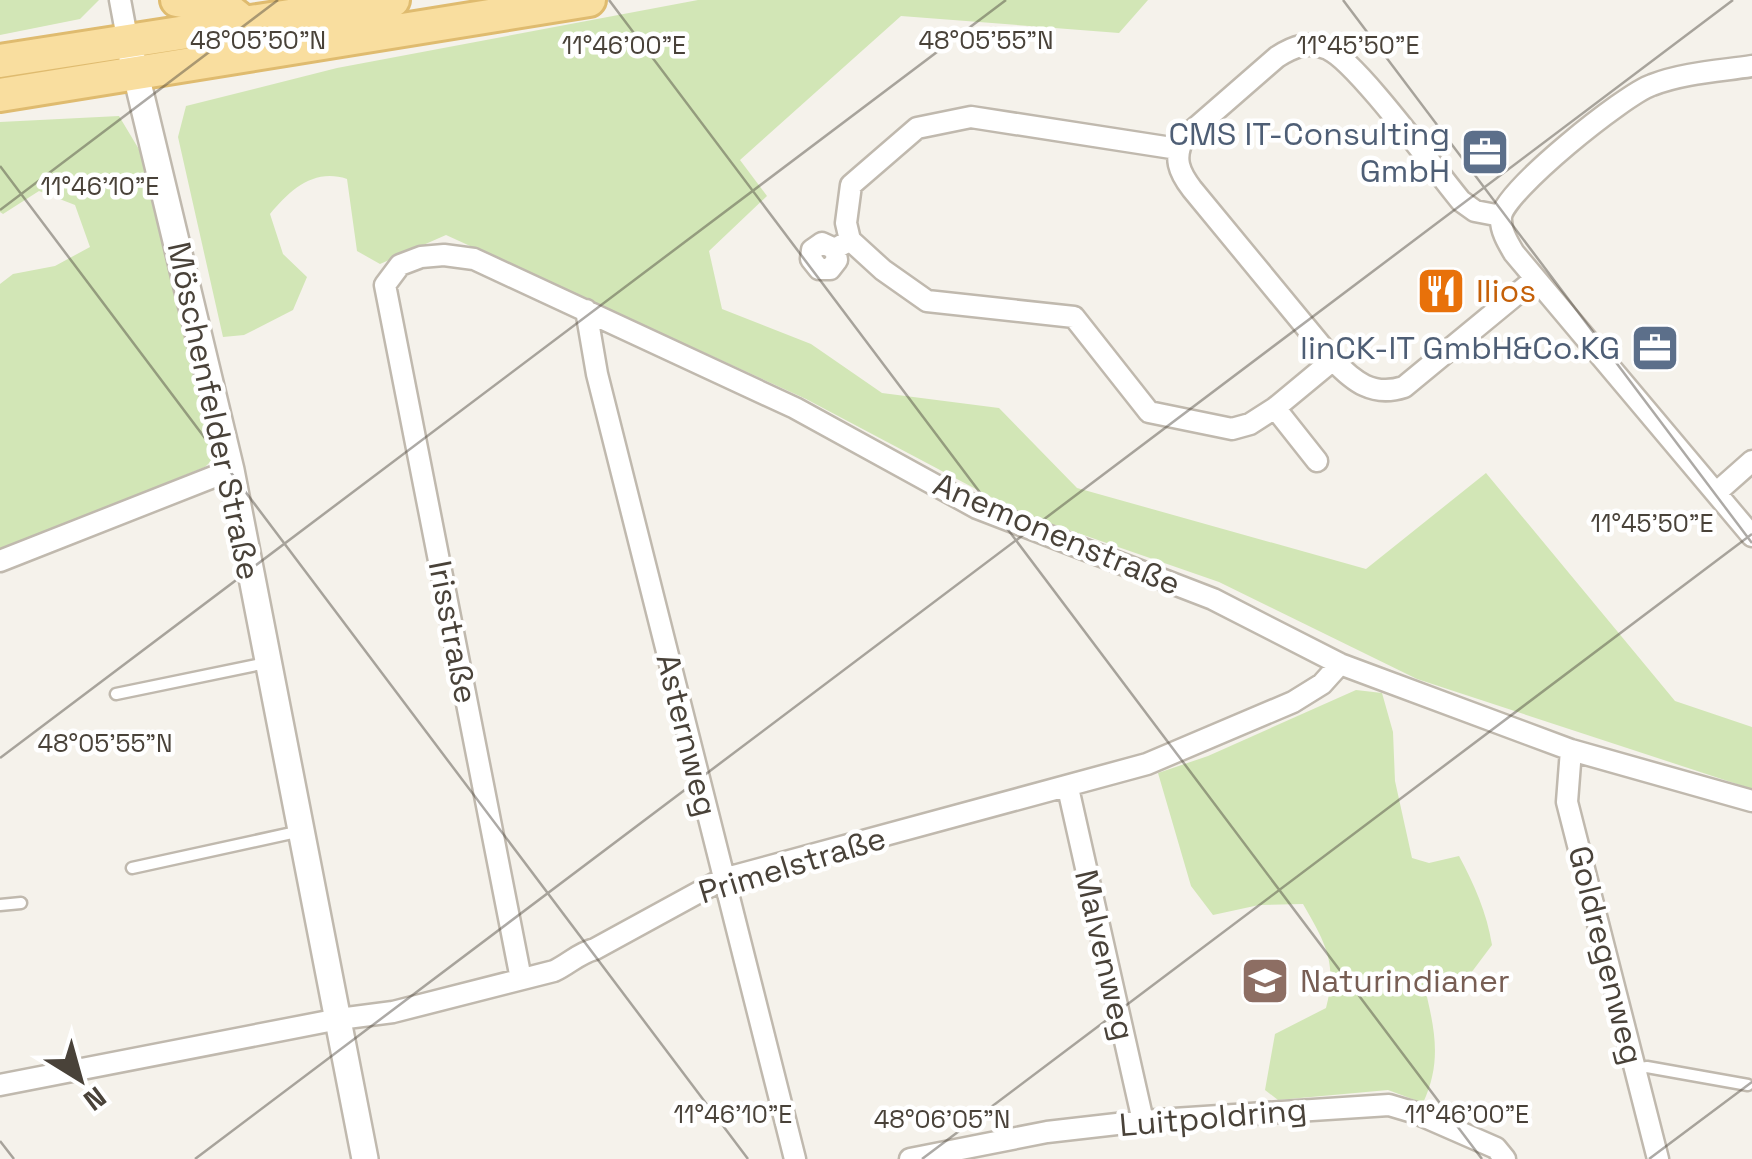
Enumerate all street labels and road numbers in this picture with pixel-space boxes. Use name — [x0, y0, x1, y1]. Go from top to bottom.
street label: Möschenfelder Straße — [159, 238, 269, 584]
street label: Anemonenstraße — [928, 464, 1186, 604]
street label: Irisstraße — [420, 557, 486, 707]
street label: Asternweg — [648, 650, 726, 820]
street label: Primelstraße — [694, 818, 890, 912]
street label: Goldregenweg — [1560, 842, 1652, 1068]
street label: Malvenweg — [1066, 866, 1144, 1044]
street label: Luitpoldring — [1117, 1089, 1309, 1145]

